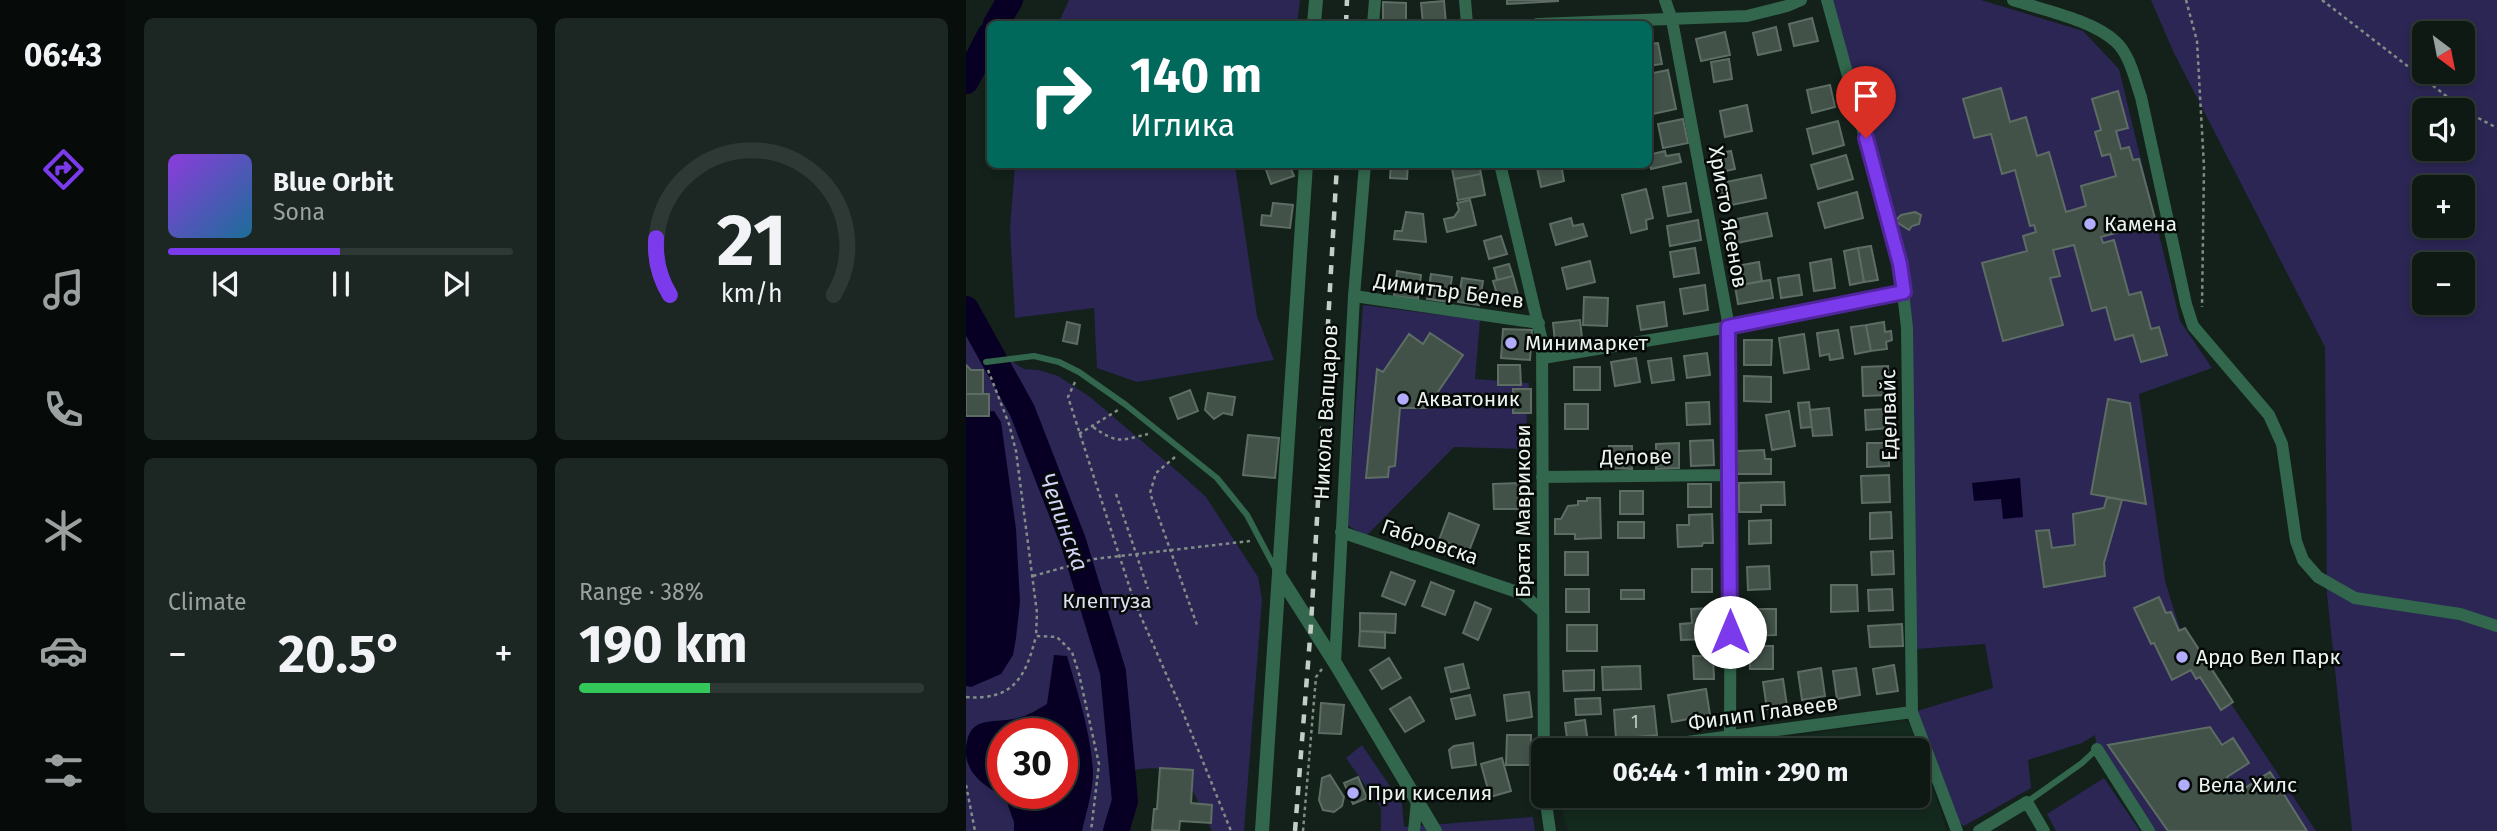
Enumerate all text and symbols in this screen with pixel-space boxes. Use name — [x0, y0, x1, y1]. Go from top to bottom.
north arrow — [2412, 21, 2474, 84]
map controls — [2412, 21, 2475, 315]
text: 06:43 — [24, 36, 102, 74]
text: 140 m — [1130, 46, 1262, 105]
icon: right — [1015, 49, 1106, 140]
pin — [1836, 66, 1896, 138]
icon: arrive — [1847, 77, 1885, 115]
button: sound — [2412, 98, 2475, 161]
text: Иглика — [1130, 106, 1235, 144]
street label: Христо Ясенов — [1703, 144, 1753, 290]
icon: directions — [39, 145, 88, 194]
text: Blue Orbit — [273, 167, 393, 198]
button: + — [2412, 175, 2475, 238]
text: 21 — [717, 197, 786, 284]
text: Sona — [273, 198, 325, 226]
place label: Камена — [2104, 211, 2177, 237]
marker: Камена — [2082, 216, 2098, 232]
button: − — [2412, 252, 2475, 315]
icon: music — [39, 265, 88, 314]
icon: previous — [207, 265, 245, 303]
icon: pause — [322, 265, 360, 303]
icon: next — [437, 265, 475, 303]
street label: Димитър Белев — [1371, 267, 1526, 314]
text: km/h — [721, 279, 782, 309]
street label: Никола Вапцаров — [1308, 324, 1344, 500]
place label: Минимаркет — [1525, 330, 1649, 356]
marker: Минимаркет — [1503, 335, 1519, 351]
street label: Еделвайс — [1875, 369, 1903, 461]
icon: phone — [39, 385, 88, 434]
place label: Акватоник — [1417, 386, 1520, 412]
marker: Акватоник — [1395, 391, 1411, 407]
street label: Братя Маврикови — [1510, 424, 1536, 598]
street label: Делове — [1599, 443, 1672, 471]
water label: Чепинска — [1033, 469, 1095, 575]
icon: climate — [39, 506, 88, 555]
street label: Габровска — [1378, 513, 1482, 571]
text: Range · 38% — [579, 578, 704, 606]
text: Climate — [168, 588, 247, 616]
park label: Клептуза — [1062, 588, 1152, 614]
position arrow — [1693, 595, 1767, 669]
text: 190 km — [579, 613, 748, 676]
text: 20.5° — [278, 623, 403, 686]
icon: car — [39, 626, 88, 675]
text: − — [168, 631, 187, 677]
text: + — [494, 631, 513, 677]
place label: Ардо Вел Парк — [2196, 644, 2341, 670]
marker: Ардо Вел Парк — [2174, 649, 2190, 665]
street label: Филип Главеев — [1686, 690, 1840, 736]
house number: 1 — [1631, 711, 1639, 733]
speed limit sign: 30 — [987, 718, 1078, 809]
icon: filters — [39, 746, 88, 795]
text: 06:44 · 1 min · 290 m — [1612, 757, 1849, 788]
place label: Вела Хилс — [2198, 772, 2297, 798]
marker: Вела Хилс — [2176, 777, 2192, 793]
place label: При киселия — [1367, 780, 1492, 806]
marker: При киселия — [1345, 785, 1361, 801]

